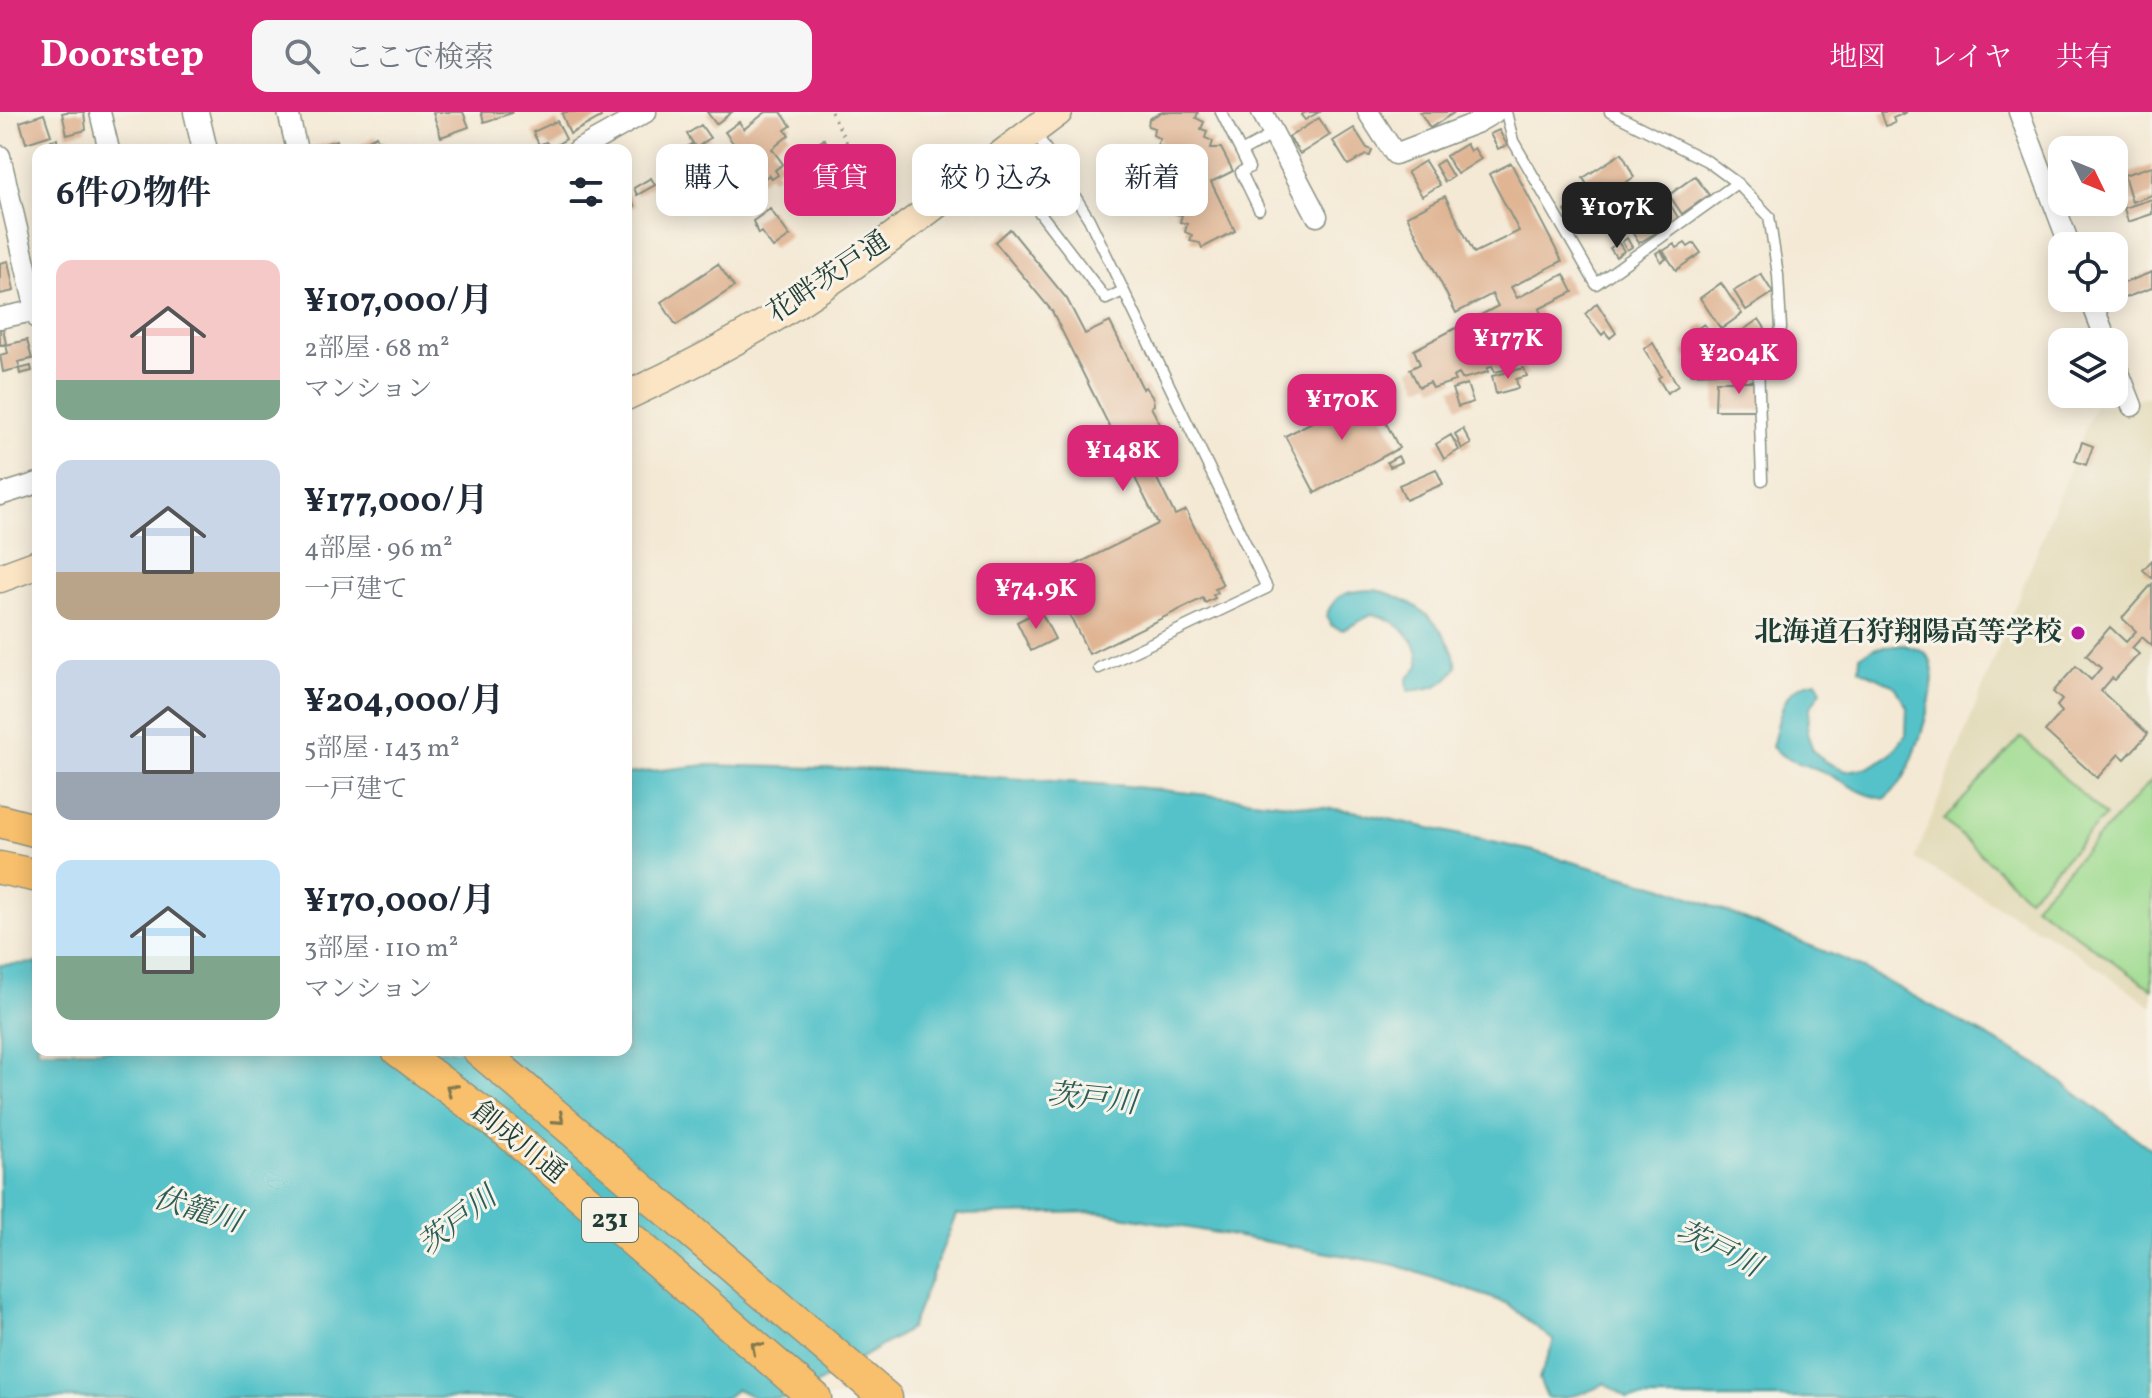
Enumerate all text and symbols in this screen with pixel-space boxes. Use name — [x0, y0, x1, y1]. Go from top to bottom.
search box — [252, 20, 812, 92]
text: Doorstep — [40, 30, 204, 83]
icon: search — [280, 34, 324, 78]
text: ここで検索 — [344, 38, 494, 80]
text: 地図 — [1829, 39, 1885, 78]
text: レイヤ — [1929, 39, 2012, 78]
text: 共有 — [2056, 39, 2112, 78]
north arrow — [2048, 136, 2128, 216]
map controls — [2048, 136, 2128, 408]
chip: 購入 — [656, 144, 768, 216]
chip: 賃貸 — [784, 144, 896, 216]
chip: 絞り込み — [912, 144, 1080, 216]
chip: 新着 — [1096, 144, 1208, 216]
icon: filters — [564, 170, 608, 214]
text: 6件の物件 — [56, 172, 211, 219]
pin: ¥107K — [1561, 182, 1673, 250]
text: ¥107K — [1580, 190, 1654, 226]
street label: 花畔茨戸通 — [760, 223, 898, 333]
button: locate — [2048, 232, 2128, 312]
text: ¥107,000/月 — [304, 279, 493, 326]
icon: home — [120, 292, 216, 388]
pin: ¥177K — [1452, 313, 1564, 381]
text: ¥177K — [1473, 321, 1543, 357]
pin: ¥204K — [1683, 328, 1795, 396]
button: layers — [2048, 328, 2128, 408]
text: 2部屋 · 68 m² — [304, 331, 450, 367]
text: ¥204K — [1699, 336, 1779, 372]
text: マンション — [304, 372, 433, 408]
pin: ¥170K — [1286, 374, 1398, 442]
text: ¥170K — [1305, 382, 1379, 418]
pin: ¥148K — [1067, 425, 1179, 493]
text: ¥148K — [1085, 433, 1161, 469]
text: ¥177,000/月 — [304, 479, 489, 526]
icon: home — [120, 492, 216, 588]
text: 4部屋 · 96 m² — [304, 531, 453, 567]
pin: ¥74.9K — [971, 563, 1101, 631]
text: ¥74.9K — [994, 571, 1078, 607]
text: 一戸建て — [304, 572, 408, 608]
place label: 北海道石狩翔陽高等学校 — [1754, 614, 2062, 653]
marker: 北海道石狩翔陽高等学校 — [2069, 624, 2087, 642]
text: ¥204,000/月 — [304, 679, 504, 726]
icon: home — [120, 692, 216, 788]
text: 5部屋 · 143 m² — [304, 731, 460, 767]
text: 一戸建て — [304, 772, 408, 808]
text: ¥170,000/月 — [304, 879, 496, 926]
icon: home — [120, 892, 216, 988]
text: 3部屋 · 110 m² — [304, 931, 458, 967]
text: マンション — [304, 972, 433, 1008]
water label: 茨戸川 — [1045, 1074, 1142, 1126]
one-way arrow — [445, 1084, 459, 1098]
street label: 創成川通 — [462, 1093, 574, 1193]
one-way arrow — [550, 1109, 564, 1124]
water label: 茨戸川 — [410, 1176, 509, 1266]
water label: 伏籠川 — [148, 1178, 249, 1245]
road number: 231 — [582, 1198, 638, 1242]
water label: 茨戸川 — [1668, 1211, 1770, 1290]
one-way arrow — [751, 1342, 765, 1357]

